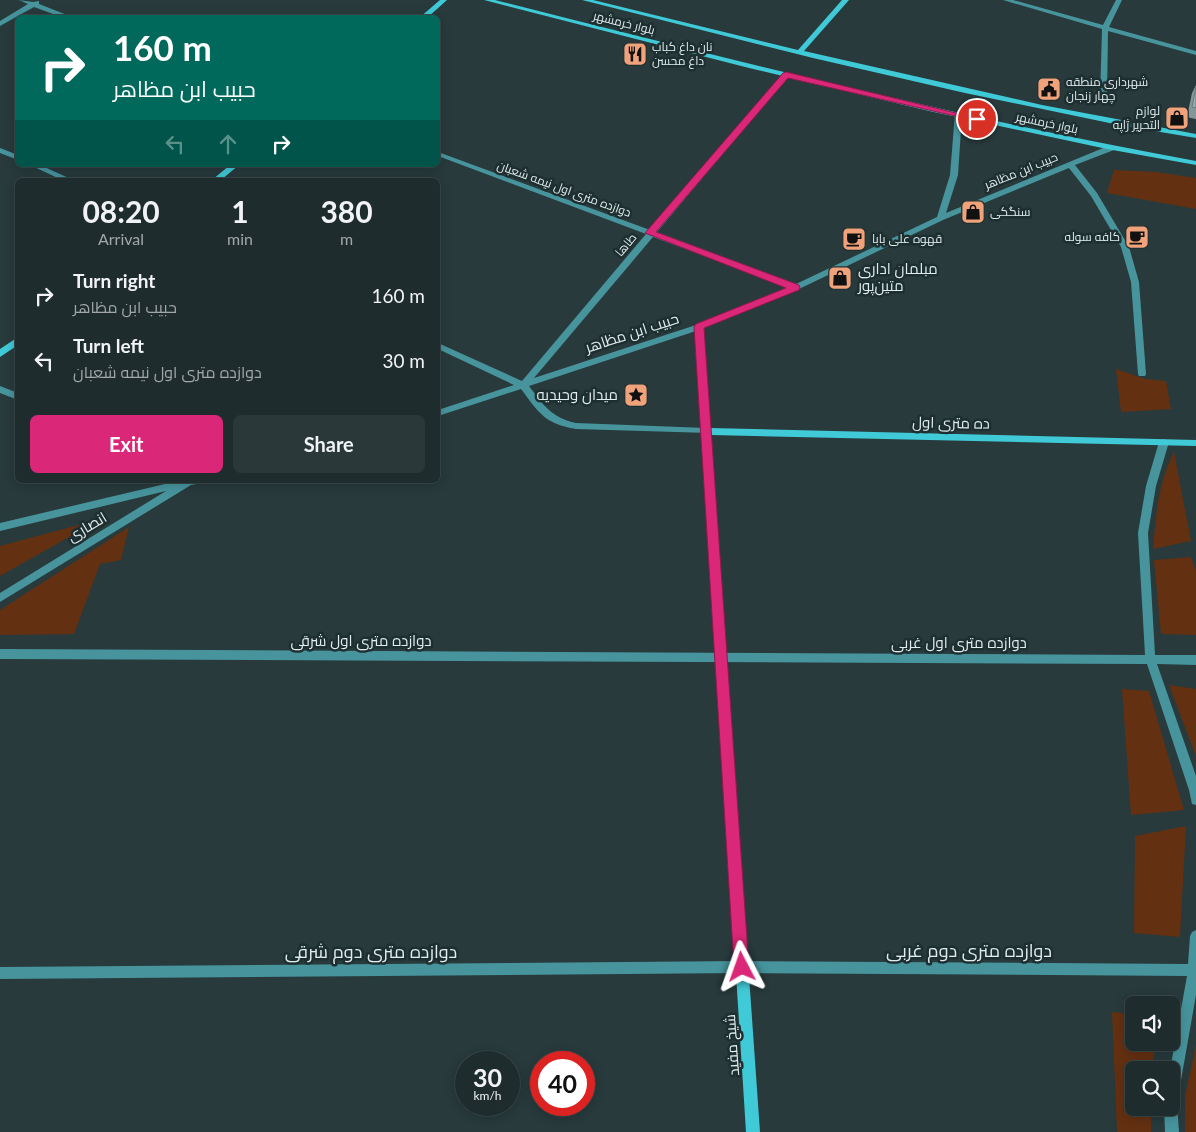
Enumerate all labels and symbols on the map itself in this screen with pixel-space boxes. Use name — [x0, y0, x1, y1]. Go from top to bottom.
street label: بلوار خرمشهر — [591, 7, 657, 37]
place label: نان داغ کباب داغ محسن — [652, 39, 713, 69]
restaurant icon: نان داغ کباب داغ محسن — [622, 41, 648, 67]
place label: شهرداری منطقه چهار زنجان — [1066, 74, 1148, 105]
public building icon: شهرداری منطقه چهار زنجان — [1036, 76, 1062, 102]
pin — [956, 98, 998, 140]
place label: لوازم التحریر ژاپه — [1113, 103, 1160, 134]
shop icon: لوازم التحریر ژاپه — [1164, 105, 1190, 131]
street label: بلوار خرمشهر — [1014, 108, 1080, 136]
street label: حبیب ابن مظاهر — [981, 149, 1060, 192]
street label: دوازده متری اول نیمه شعبان — [495, 157, 633, 220]
shop icon: سنگکی — [960, 199, 986, 225]
place label: سنگکی — [990, 204, 1031, 219]
cafe icon: کافه سوله — [1124, 224, 1150, 250]
cafe icon: قهوه علی بابا — [841, 226, 867, 252]
place label: کافه سوله — [1065, 229, 1120, 244]
street label: طاها — [612, 230, 640, 259]
place label: قهوه علی بابا — [872, 231, 942, 246]
place label: مبلمان اداری متین‌پور — [857, 259, 938, 296]
shop icon: مبلمان اداری متین‌پور — [827, 265, 853, 291]
street label: حبیب ابن مظاهر — [582, 308, 681, 358]
place icon: میدان وحیدیه — [623, 382, 649, 408]
place label: میدان وحیدیه — [536, 385, 618, 405]
street label: ده متری اول — [912, 412, 990, 434]
street label: انصاری — [64, 507, 110, 547]
street label: دوازده متری اول شرقی — [290, 631, 432, 651]
street label: دوازده متری اول غربی — [891, 633, 1027, 653]
street label: دوازده متری دوم غربی — [886, 939, 1052, 963]
street label: دوازده متری دوم شرقی — [285, 940, 457, 964]
position arrow — [715, 940, 767, 992]
street label: شیخ مفید — [720, 1013, 745, 1076]
speed limit sign: 40 — [530, 1051, 595, 1116]

